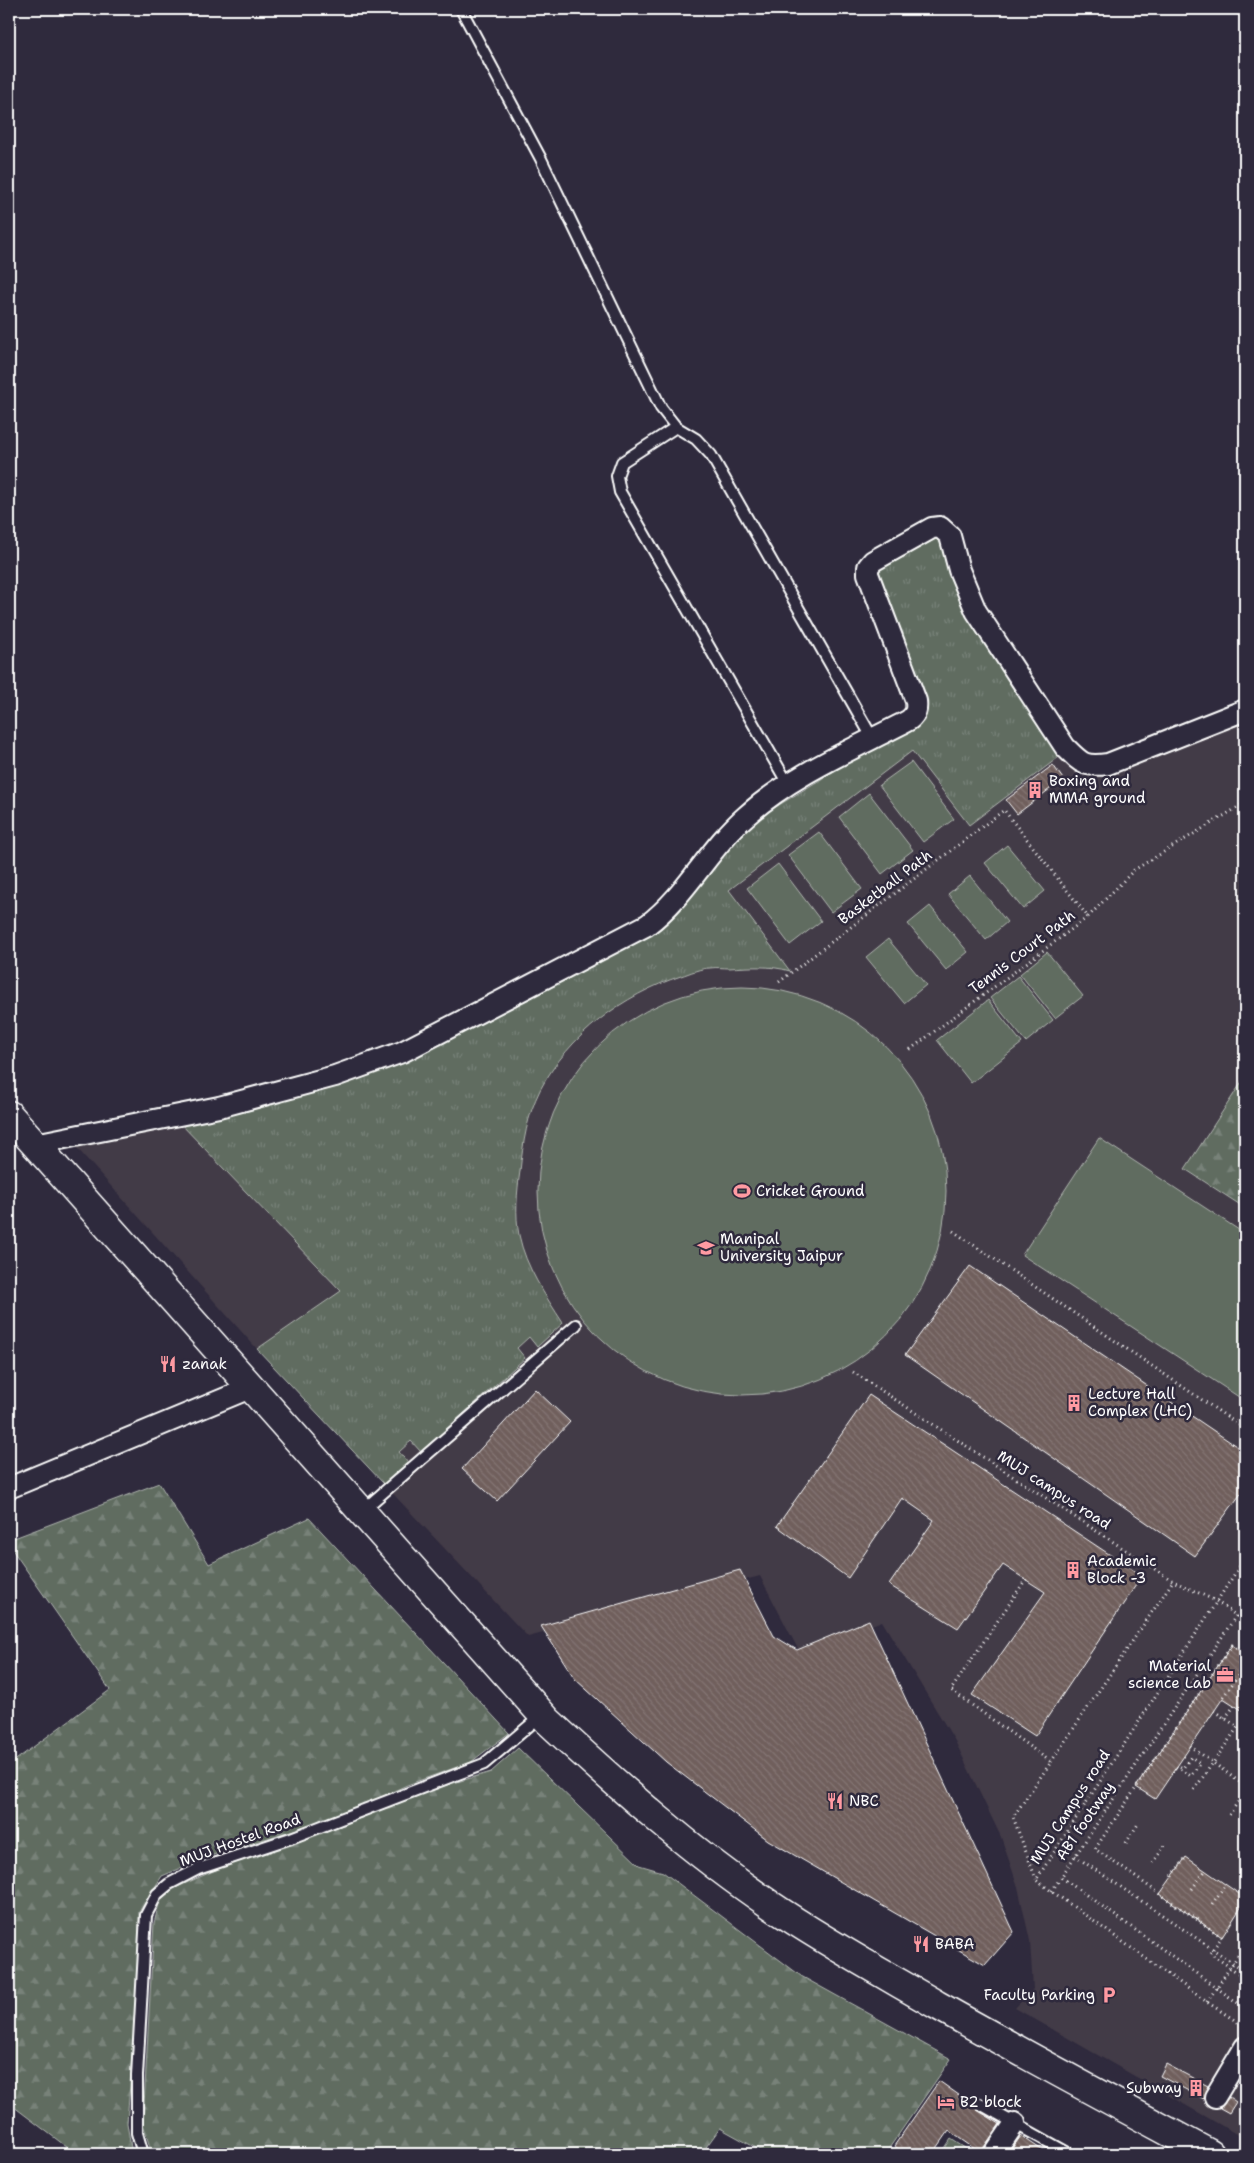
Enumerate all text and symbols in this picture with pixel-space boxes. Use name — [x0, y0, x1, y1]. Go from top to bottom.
place label: Boxing and MMA ground — [1049, 771, 1146, 808]
building icon: Boxing and MMA ground — [1025, 780, 1045, 800]
street label: Basketball Path — [834, 845, 936, 929]
street label: Tennis Court Path — [965, 905, 1079, 999]
sports icon: Cricket Ground — [732, 1181, 752, 1201]
place label: Cricket Ground — [756, 1181, 865, 1201]
place label: Manipal University Jaipur — [720, 1229, 843, 1266]
school or university icon: Manipal University Jaipur — [696, 1238, 716, 1258]
restaurant icon: zanak — [158, 1354, 178, 1374]
place label: zanak — [182, 1354, 227, 1374]
place label: Lecture Hall Complex (LHC) — [1088, 1384, 1192, 1421]
building icon: Lecture Hall Complex (LHC) — [1064, 1393, 1084, 1413]
street label: MUJ campus road — [993, 1446, 1115, 1534]
place label: Academic Block -3 — [1087, 1551, 1157, 1588]
building icon: Academic Block -3 — [1063, 1560, 1083, 1580]
place label: Material science Lab — [1128, 1656, 1211, 1693]
office icon: Material science Lab — [1215, 1665, 1235, 1685]
street label: MUJ Campus road — [1025, 1745, 1115, 1868]
street label: AB1 footway — [1051, 1778, 1119, 1864]
restaurant icon: NBC — [825, 1791, 845, 1811]
place label: NBC — [849, 1791, 879, 1811]
street label: MUJ Hostel Road — [177, 1809, 304, 1871]
restaurant icon: BABA — [911, 1934, 931, 1954]
place label: BABA — [935, 1934, 975, 1954]
place label: Faculty Parking — [984, 1985, 1095, 2005]
parking icon: Faculty Parking — [1099, 1985, 1119, 2005]
place label: Subway — [1126, 2078, 1182, 2098]
building icon: Subway — [1186, 2078, 1206, 2098]
hotel icon: B2 block — [936, 2092, 956, 2112]
place label: B2 block — [960, 2092, 1022, 2112]

